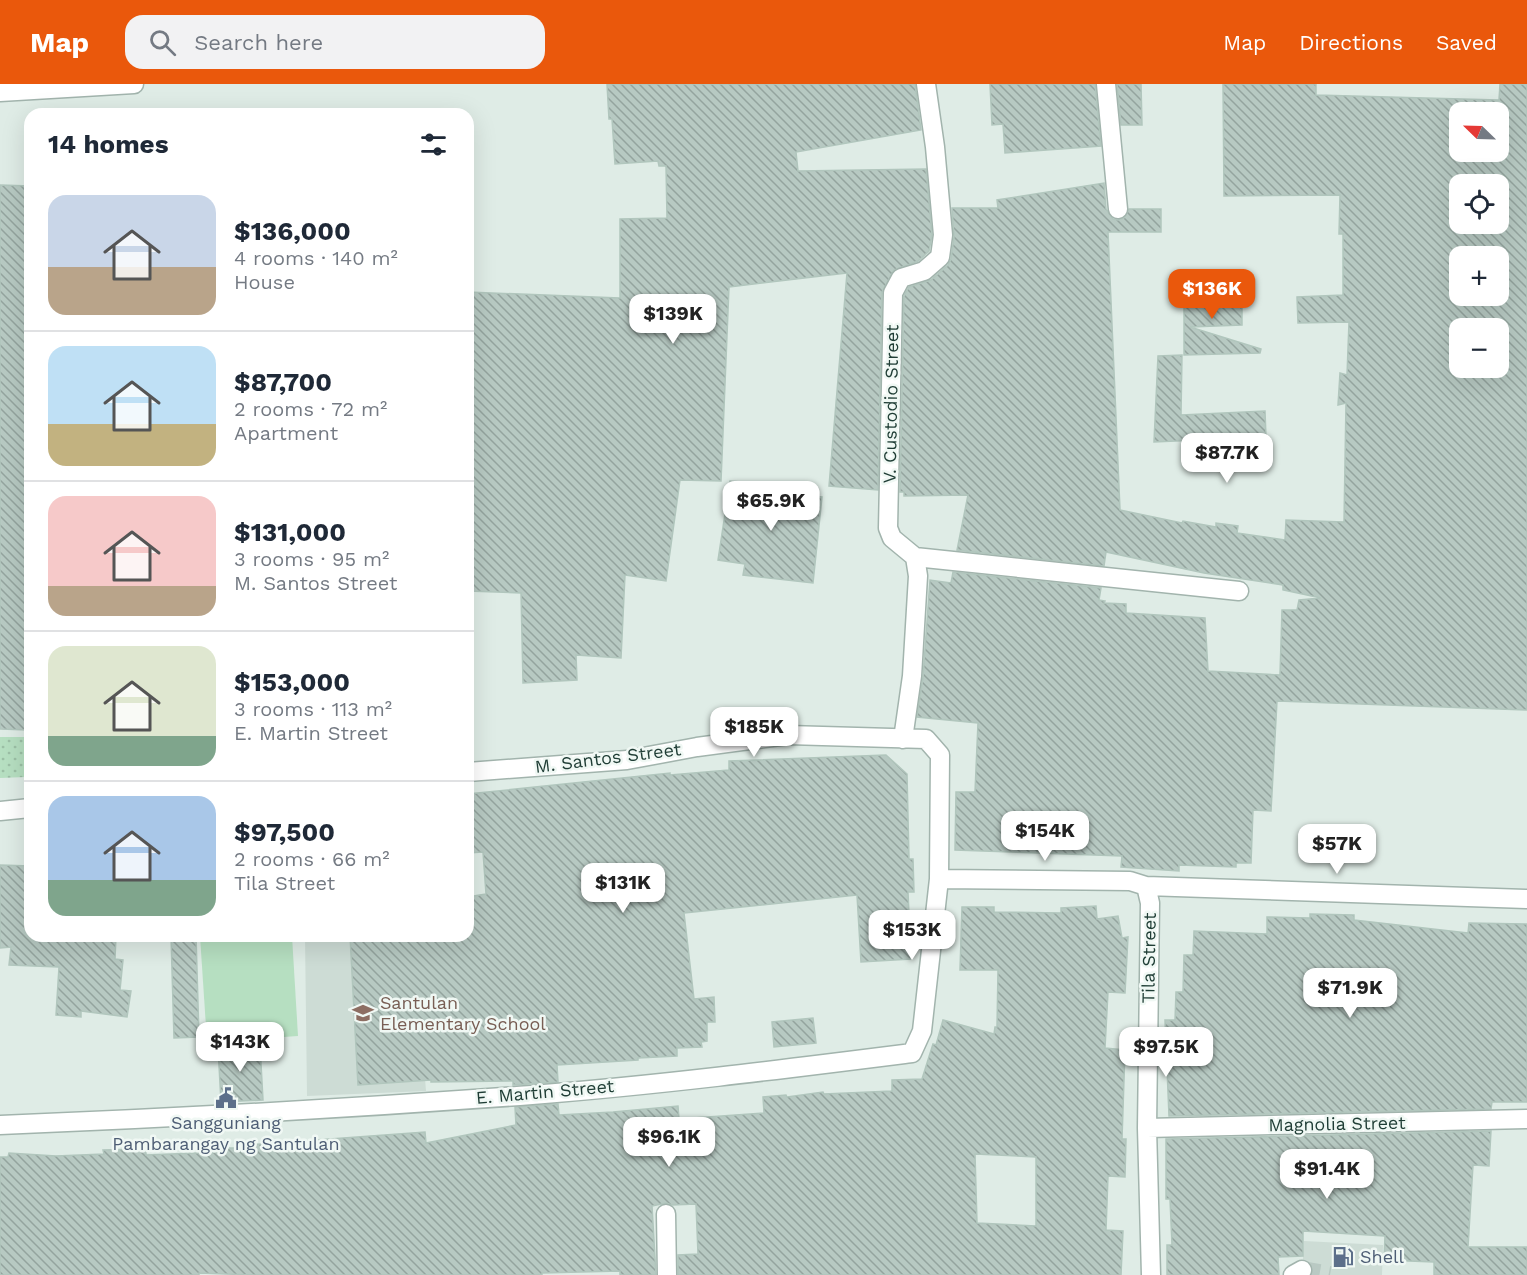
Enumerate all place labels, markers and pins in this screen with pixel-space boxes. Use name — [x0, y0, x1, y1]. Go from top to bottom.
pin: $136K — [1170, 269, 1254, 320]
pin: $139K — [631, 294, 715, 345]
pin: $87.7K — [1178, 433, 1276, 484]
pin: $65.9K — [722, 481, 820, 532]
pin: $185K — [712, 707, 796, 758]
pin: $154K — [1003, 811, 1087, 862]
pin: $57K — [1301, 824, 1373, 875]
pin: $131K — [581, 863, 665, 914]
pin: $153K — [870, 910, 954, 961]
pin: $71.9K — [1301, 968, 1399, 1019]
place label: Santulan Elementary School — [380, 992, 546, 1034]
school or university icon: Santulan Elementary School — [351, 1001, 375, 1025]
pin: $143K — [198, 1022, 282, 1073]
pin: $97.5K — [1117, 1027, 1215, 1078]
public building icon: Sangguniang Pambarangay ng Santulan — [214, 1086, 238, 1110]
place label: Sangguniang Pambarangay ng Santulan — [112, 1112, 340, 1154]
pin: $96.1K — [620, 1117, 718, 1168]
pin: $91.4K — [1278, 1149, 1376, 1200]
fuel station icon: Shell — [1331, 1245, 1355, 1269]
place label: Shell — [1360, 1246, 1405, 1267]

